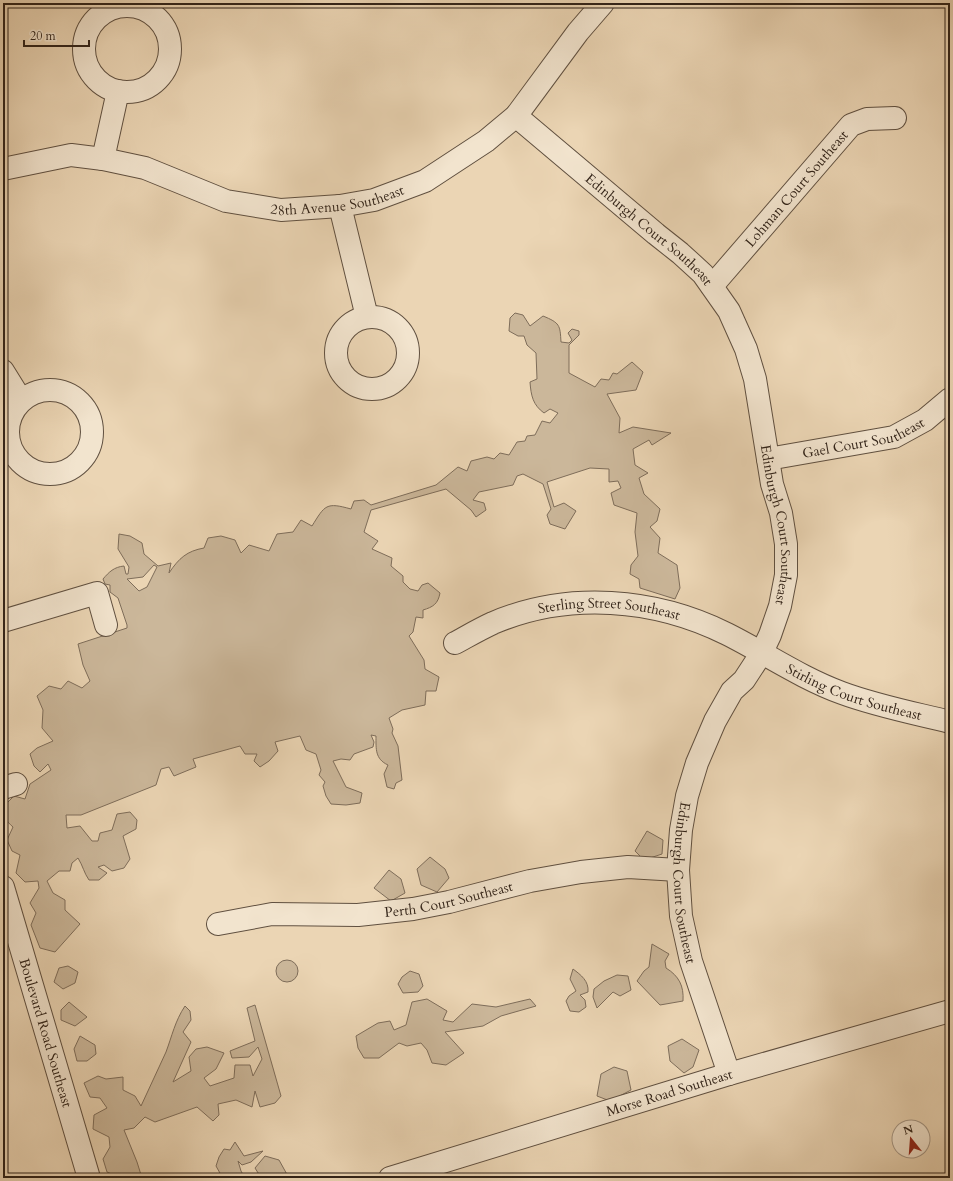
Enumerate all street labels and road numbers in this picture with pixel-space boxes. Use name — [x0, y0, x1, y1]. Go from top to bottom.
street label: Lohman Court Southeast — [741, 125, 852, 251]
street label: Edinburgh Court Southeast — [581, 169, 718, 289]
street label: 28th Avenue Southeast — [269, 180, 407, 220]
street label: Gael Court Southeast — [801, 412, 928, 462]
street label: Edinburgh Court Southeast — [756, 443, 796, 607]
street label: Sterling Street Southeast — [536, 593, 683, 624]
street label: Stirling Court Southeast — [783, 659, 924, 725]
street label: Edinburgh Court Southeast — [668, 800, 701, 966]
street label: Perth Court Southeast — [383, 876, 515, 922]
street label: Boulevard Road Southeast — [15, 956, 77, 1110]
street label: Morse Road Southeast — [604, 1064, 735, 1121]

